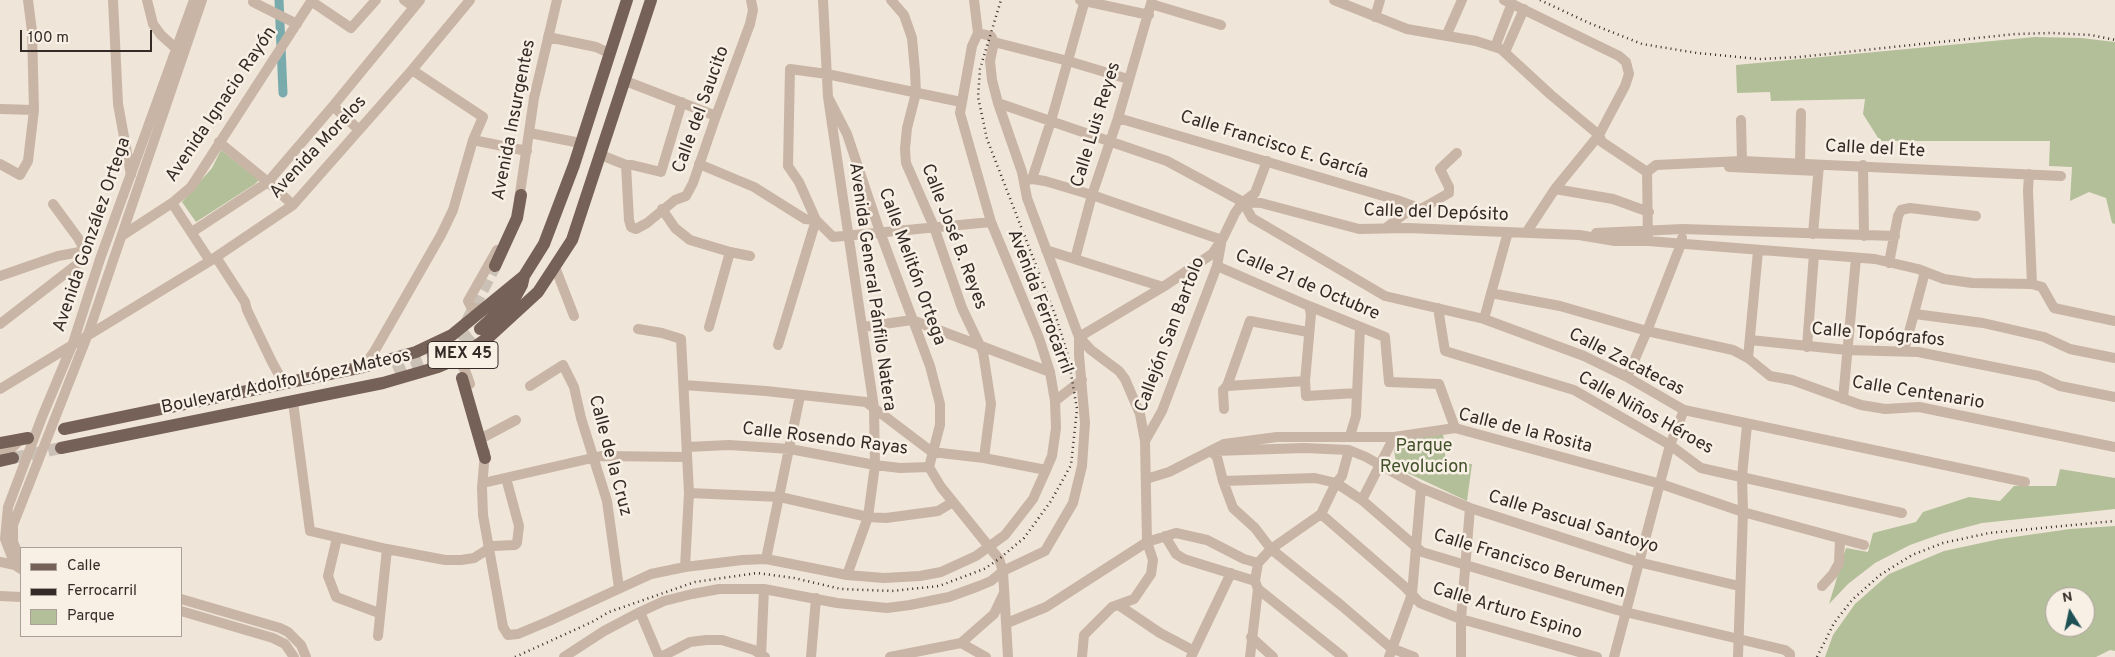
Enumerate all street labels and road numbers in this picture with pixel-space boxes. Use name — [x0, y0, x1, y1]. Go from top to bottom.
street label: Avenida Ignacio Rayón — [162, 23, 282, 187]
street label: Avenida Insurgentes — [489, 38, 541, 202]
street label: Calle del Saucito — [669, 43, 735, 177]
street label: Calle Luis Reyes — [1068, 60, 1126, 190]
street label: Avenida Morelos — [266, 92, 372, 204]
street label: Calle Francisco E. García — [1177, 107, 1371, 185]
street label: Avenida González Ortega — [50, 135, 136, 335]
street label: Calle del Ete — [1824, 137, 1926, 163]
street label: Avenida General Pánfilo Natera — [843, 161, 899, 413]
street label: Calle José B. Reyes — [915, 161, 991, 313]
street label: Calle Melitón Ortega — [872, 185, 950, 349]
street label: Calle del Depósito — [1363, 201, 1509, 227]
street label: Avenida Ferrocarril — [1002, 227, 1076, 377]
street label: Calle 21 de Octubre — [1231, 246, 1383, 326]
street label: Callejón San Bartolo — [1131, 254, 1211, 416]
street label: Calle Topógrafos — [1810, 319, 1946, 353]
street label: Calle Zacatecas — [1564, 324, 1688, 402]
road number: MEX 45 — [428, 342, 498, 368]
street label: Boulevard Adolfo López Mateos — [160, 346, 412, 420]
street label: Calle Niños Héroes — [1573, 368, 1717, 460]
street label: Calle Centenario — [1850, 373, 1986, 415]
street label: Calle de la Cruz — [582, 393, 636, 519]
street label: Calle de la Rosita — [1456, 405, 1594, 459]
street label: Calle Rosendo Rayas — [741, 419, 909, 461]
street label: Calle Pascual Santoyo — [1485, 487, 1661, 559]
street label: Calle Francisco Berumen — [1430, 525, 1628, 605]
street label: Calle Arturo Espino — [1429, 579, 1585, 645]

